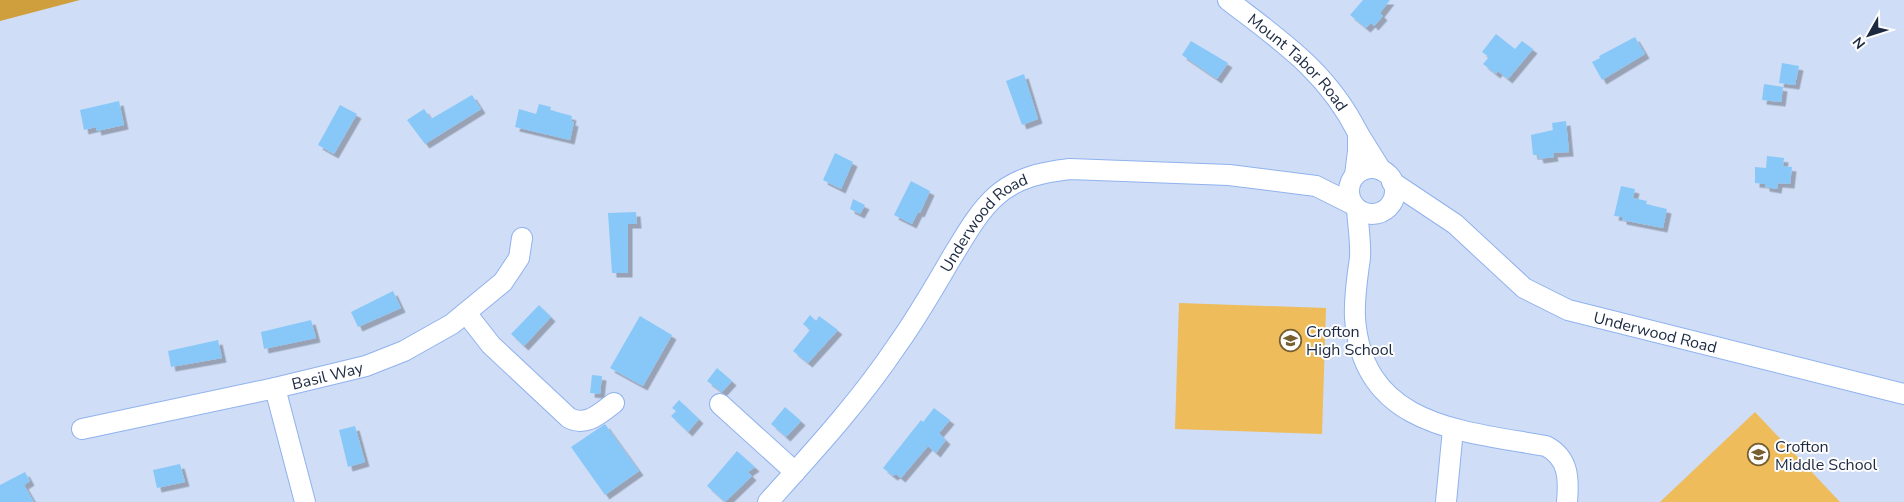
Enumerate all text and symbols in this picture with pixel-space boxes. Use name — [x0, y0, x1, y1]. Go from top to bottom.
street label: Mount Tabor Road — [1243, 9, 1353, 116]
north arrow — [1844, 10, 1894, 60]
text: N — [1849, 33, 1870, 53]
street label: Underwood Road — [936, 169, 1031, 276]
street label: Underwood Road — [1591, 307, 1719, 359]
place label: Crofton High School — [1306, 321, 1394, 361]
school or university icon: Crofton High School — [1278, 328, 1302, 352]
street label: Basil Way — [289, 357, 366, 396]
place label: Crofton Middle School — [1775, 436, 1877, 476]
school or university icon: Crofton Middle School — [1747, 443, 1771, 467]

